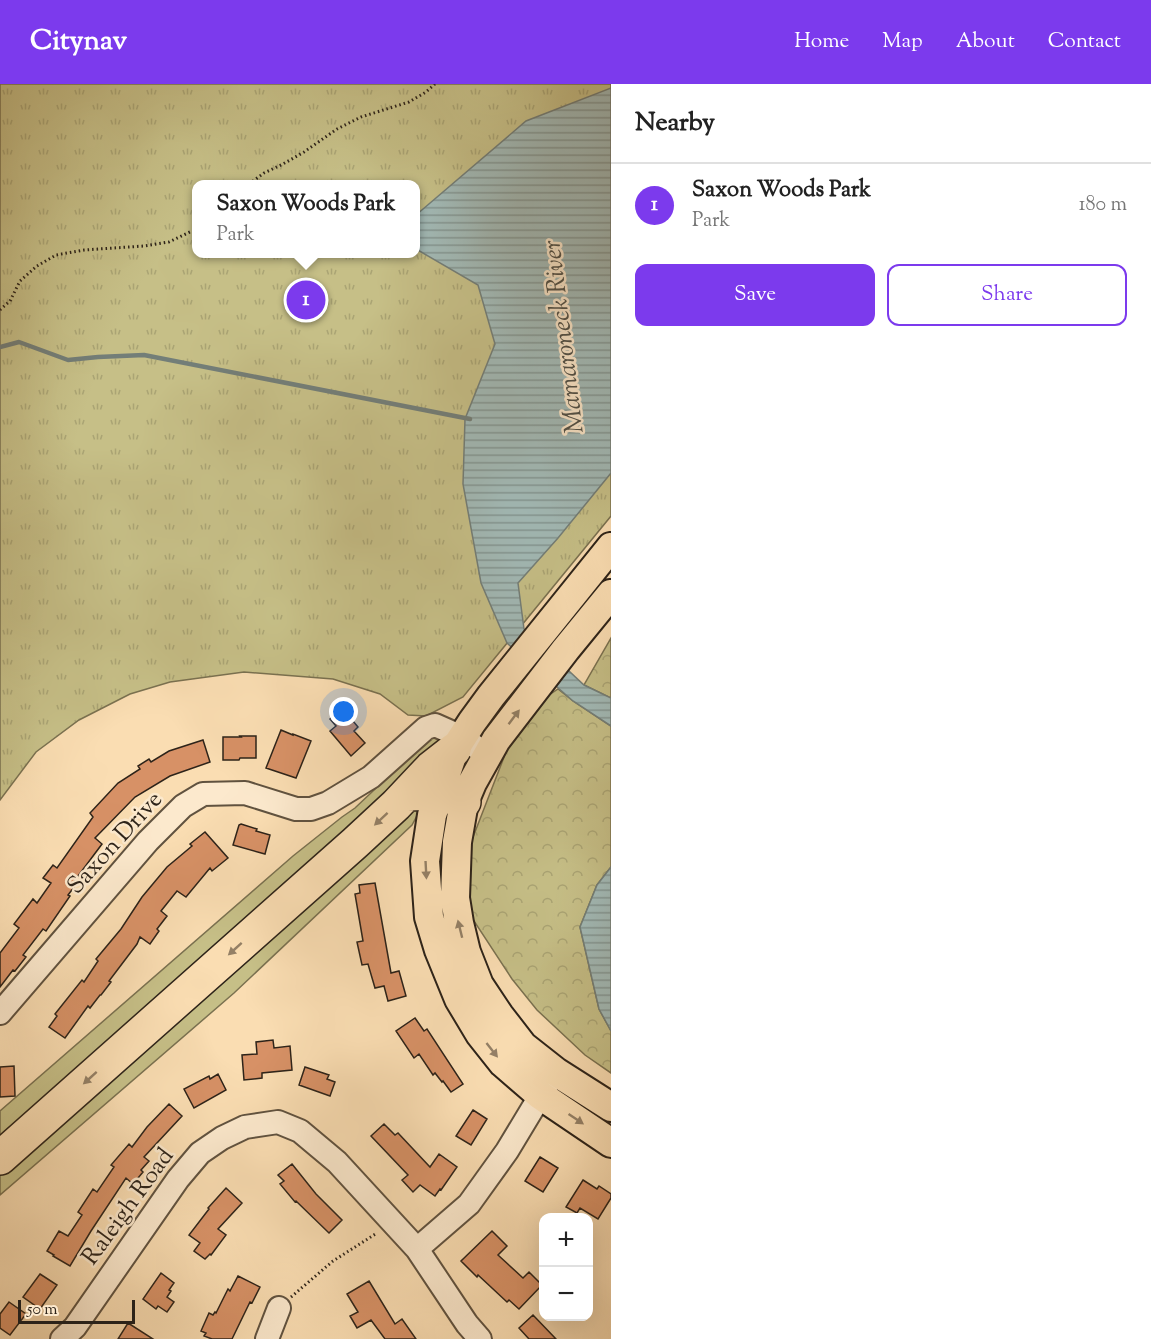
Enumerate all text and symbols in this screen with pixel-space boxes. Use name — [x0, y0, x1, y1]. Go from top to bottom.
text: Citynav — [30, 22, 127, 62]
text: Home — [794, 27, 849, 57]
text: Map — [882, 27, 923, 57]
text: About — [956, 27, 1015, 57]
text: Contact — [1048, 27, 1121, 57]
text: Nearby — [635, 105, 715, 142]
text: Saxon Woods Park — [692, 175, 871, 207]
popup — [192, 180, 420, 258]
text: Saxon Woods Park — [216, 189, 396, 221]
text: 1 — [651, 191, 658, 220]
text: 180 m — [1079, 191, 1127, 220]
text: Park — [692, 207, 730, 236]
text: Park — [216, 221, 255, 250]
water label: Mamaroneck River — [534, 238, 595, 436]
button: Save — [635, 264, 875, 326]
button: Share — [887, 264, 1127, 326]
pin: 1 — [286, 278, 326, 322]
your location — [329, 697, 358, 726]
one-way arrow — [507, 709, 520, 725]
street label: Saxon Drive — [60, 784, 171, 902]
one-way arrow — [374, 812, 389, 825]
one-way arrow — [421, 861, 430, 880]
one-way arrow — [455, 920, 465, 938]
one-way arrow — [228, 942, 243, 956]
one-way arrow — [486, 1042, 498, 1057]
one-way arrow — [82, 1071, 97, 1085]
one-way arrow — [567, 1113, 583, 1125]
street label: Raleigh Road — [74, 1141, 183, 1273]
map controls — [539, 1213, 593, 1321]
button: + — [539, 1213, 593, 1267]
button: − — [539, 1267, 593, 1321]
scale bar — [18, 1297, 135, 1324]
text: 50 m — [27, 1299, 58, 1322]

